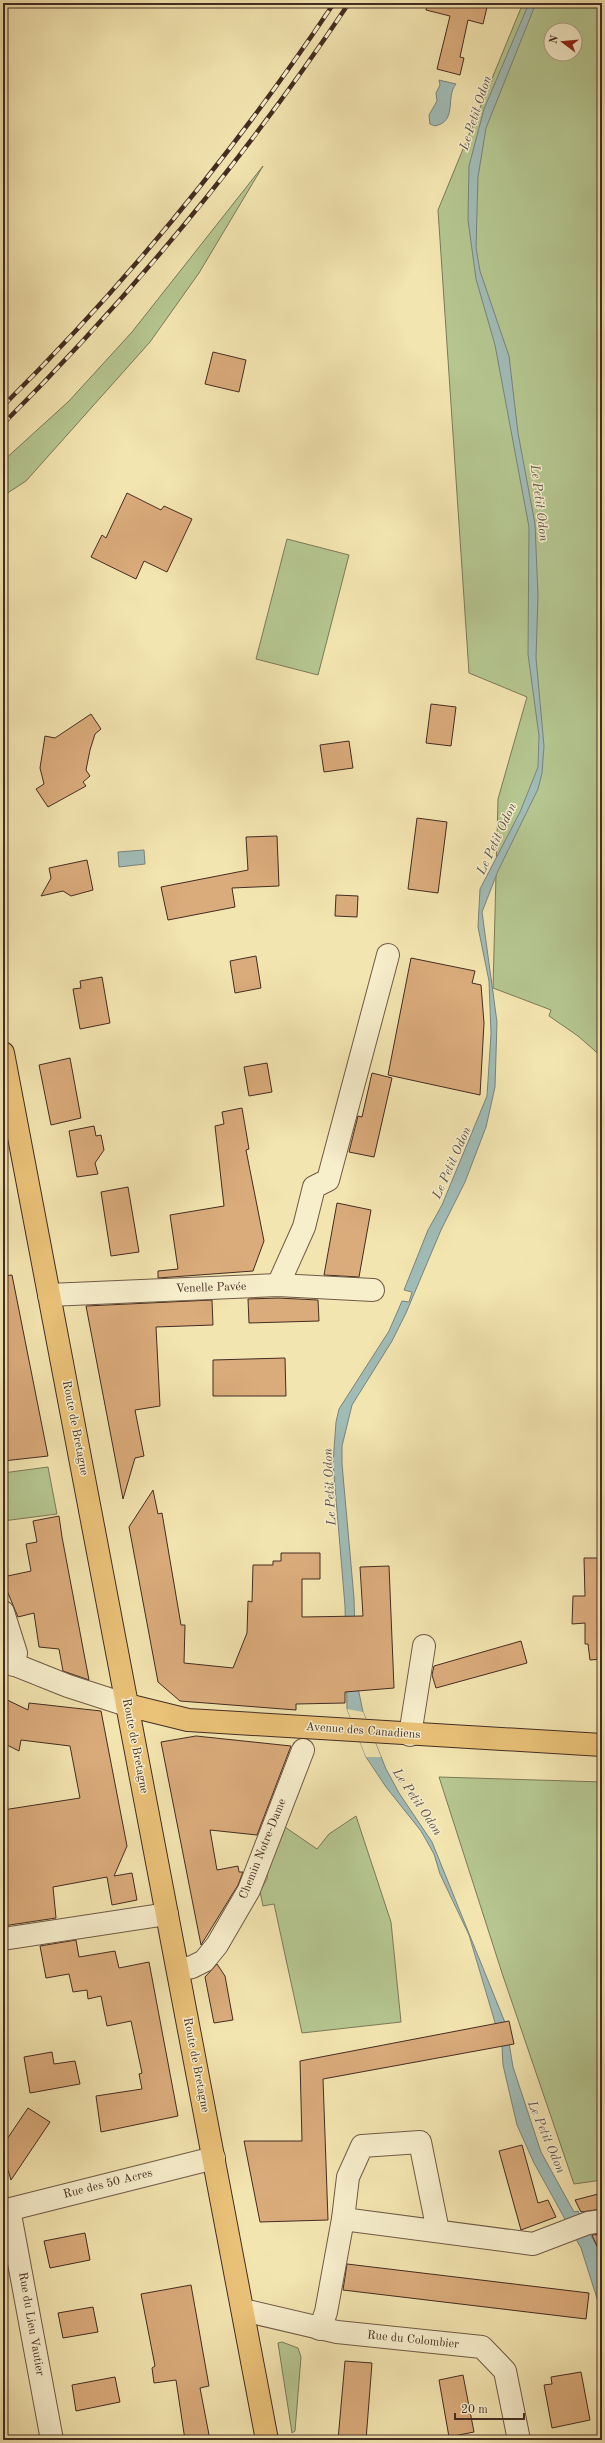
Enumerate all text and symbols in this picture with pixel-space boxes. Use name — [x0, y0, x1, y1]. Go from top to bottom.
north arrow — [543, 22, 583, 62]
text: N — [548, 34, 561, 45]
water label: Le Petit Odon — [458, 74, 494, 153]
water label: Le Petit Odon — [528, 463, 550, 543]
water label: Le Petit Odon — [474, 801, 520, 878]
water label: Le Petit Odon — [430, 1124, 474, 1202]
street label: Venelle Pavée — [175, 1281, 247, 1295]
street label: Route de Bretagne — [60, 1379, 90, 1477]
water label: Le Petit Odon — [321, 1447, 339, 1527]
street label: Route de Bretagne — [120, 1697, 150, 1795]
street label: Avenue des Canadiens — [305, 1721, 421, 1741]
water label: Le Petit Odon — [389, 1765, 444, 1838]
street label: Chemin Notre-Dame — [237, 1797, 289, 1901]
street label: Route de Bretagne — [181, 2016, 211, 2114]
water label: Le Petit Odon — [524, 2098, 567, 2176]
street label: Rue des 50 Acres — [62, 2166, 154, 2201]
street label: Rue du Lieu Vautier — [16, 2271, 46, 2377]
street label: Rue du Colombier — [366, 2329, 460, 2351]
scale bar — [455, 2395, 524, 2421]
text: 20 m — [461, 2404, 488, 2416]

